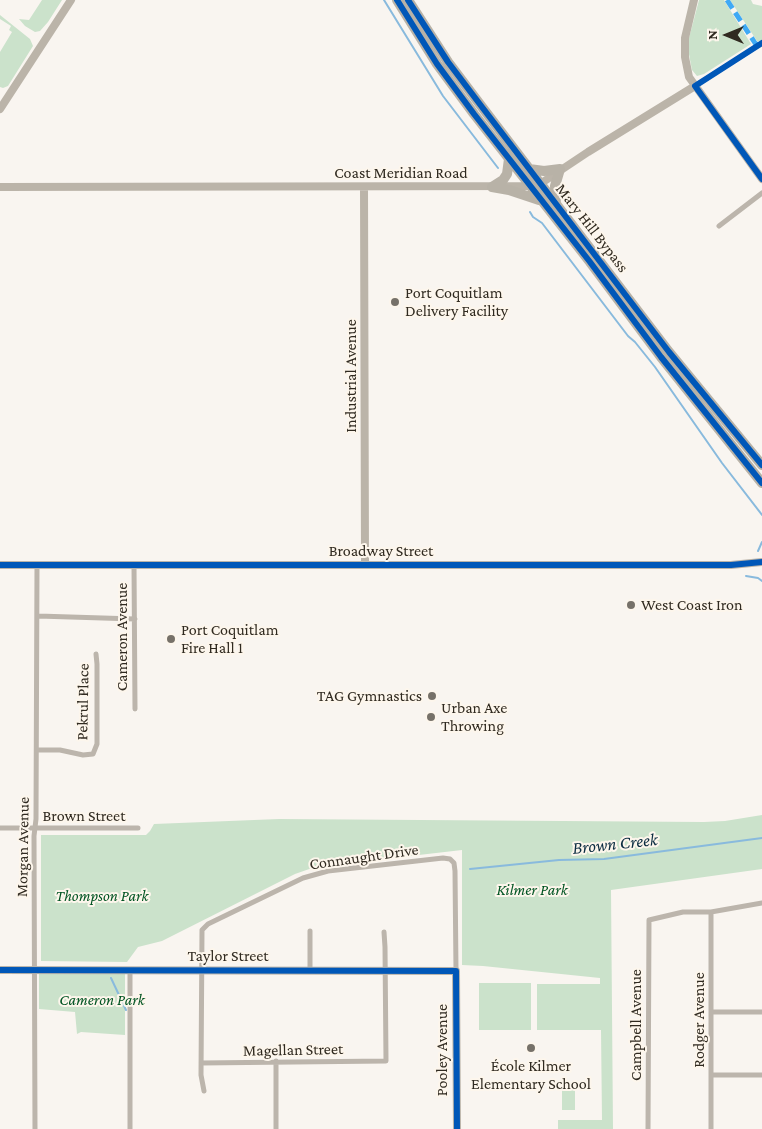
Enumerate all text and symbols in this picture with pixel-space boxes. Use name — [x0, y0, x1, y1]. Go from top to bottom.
north arrow — [702, 10, 752, 60]
text: N — [704, 30, 720, 40]
street label: Coast Meridian Road — [334, 163, 468, 183]
street label: Mary Hill Bypass — [551, 180, 633, 276]
place label: Port Coquitlam Delivery Facility — [405, 283, 508, 321]
marker: Port Coquitlam Delivery Facility — [389, 296, 401, 308]
street label: Industrial Avenue — [341, 319, 361, 433]
street label: Broadway Street — [329, 541, 433, 561]
street label: Cameron Avenue — [112, 583, 132, 691]
place label: West Coast Iron — [641, 595, 743, 615]
marker: West Coast Iron — [625, 599, 637, 611]
place label: Port Coquitlam Fire Hall 1 — [181, 620, 279, 658]
marker: Port Coquitlam Fire Hall 1 — [165, 633, 177, 645]
street label: Pekrul Place — [73, 663, 93, 741]
place label: TAG Gymnastics — [317, 686, 422, 706]
marker: TAG Gymnastics — [426, 690, 438, 702]
place label: Urban Axe Throwing — [441, 698, 507, 736]
marker: Urban Axe Throwing — [425, 711, 437, 723]
street label: Morgan Avenue — [13, 797, 33, 897]
street label: Brown Street — [43, 806, 125, 826]
water label: Brown Creek — [571, 829, 659, 859]
street label: Connaught Drive — [308, 840, 420, 874]
park label: Kilmer Park — [496, 880, 568, 900]
park label: Thompson Park — [55, 886, 149, 906]
street label: Taylor Street — [187, 946, 269, 966]
street label: Campbell Avenue — [626, 969, 646, 1081]
street label: Rodger Avenue — [689, 972, 709, 1068]
park label: Cameron Park — [59, 990, 145, 1010]
street label: Pooley Avenue — [432, 1004, 452, 1096]
street label: Magellan Street — [243, 1040, 343, 1060]
marker: École Kilmer Elementary School — [525, 1042, 537, 1054]
place label: École Kilmer Elementary School — [471, 1056, 591, 1094]

